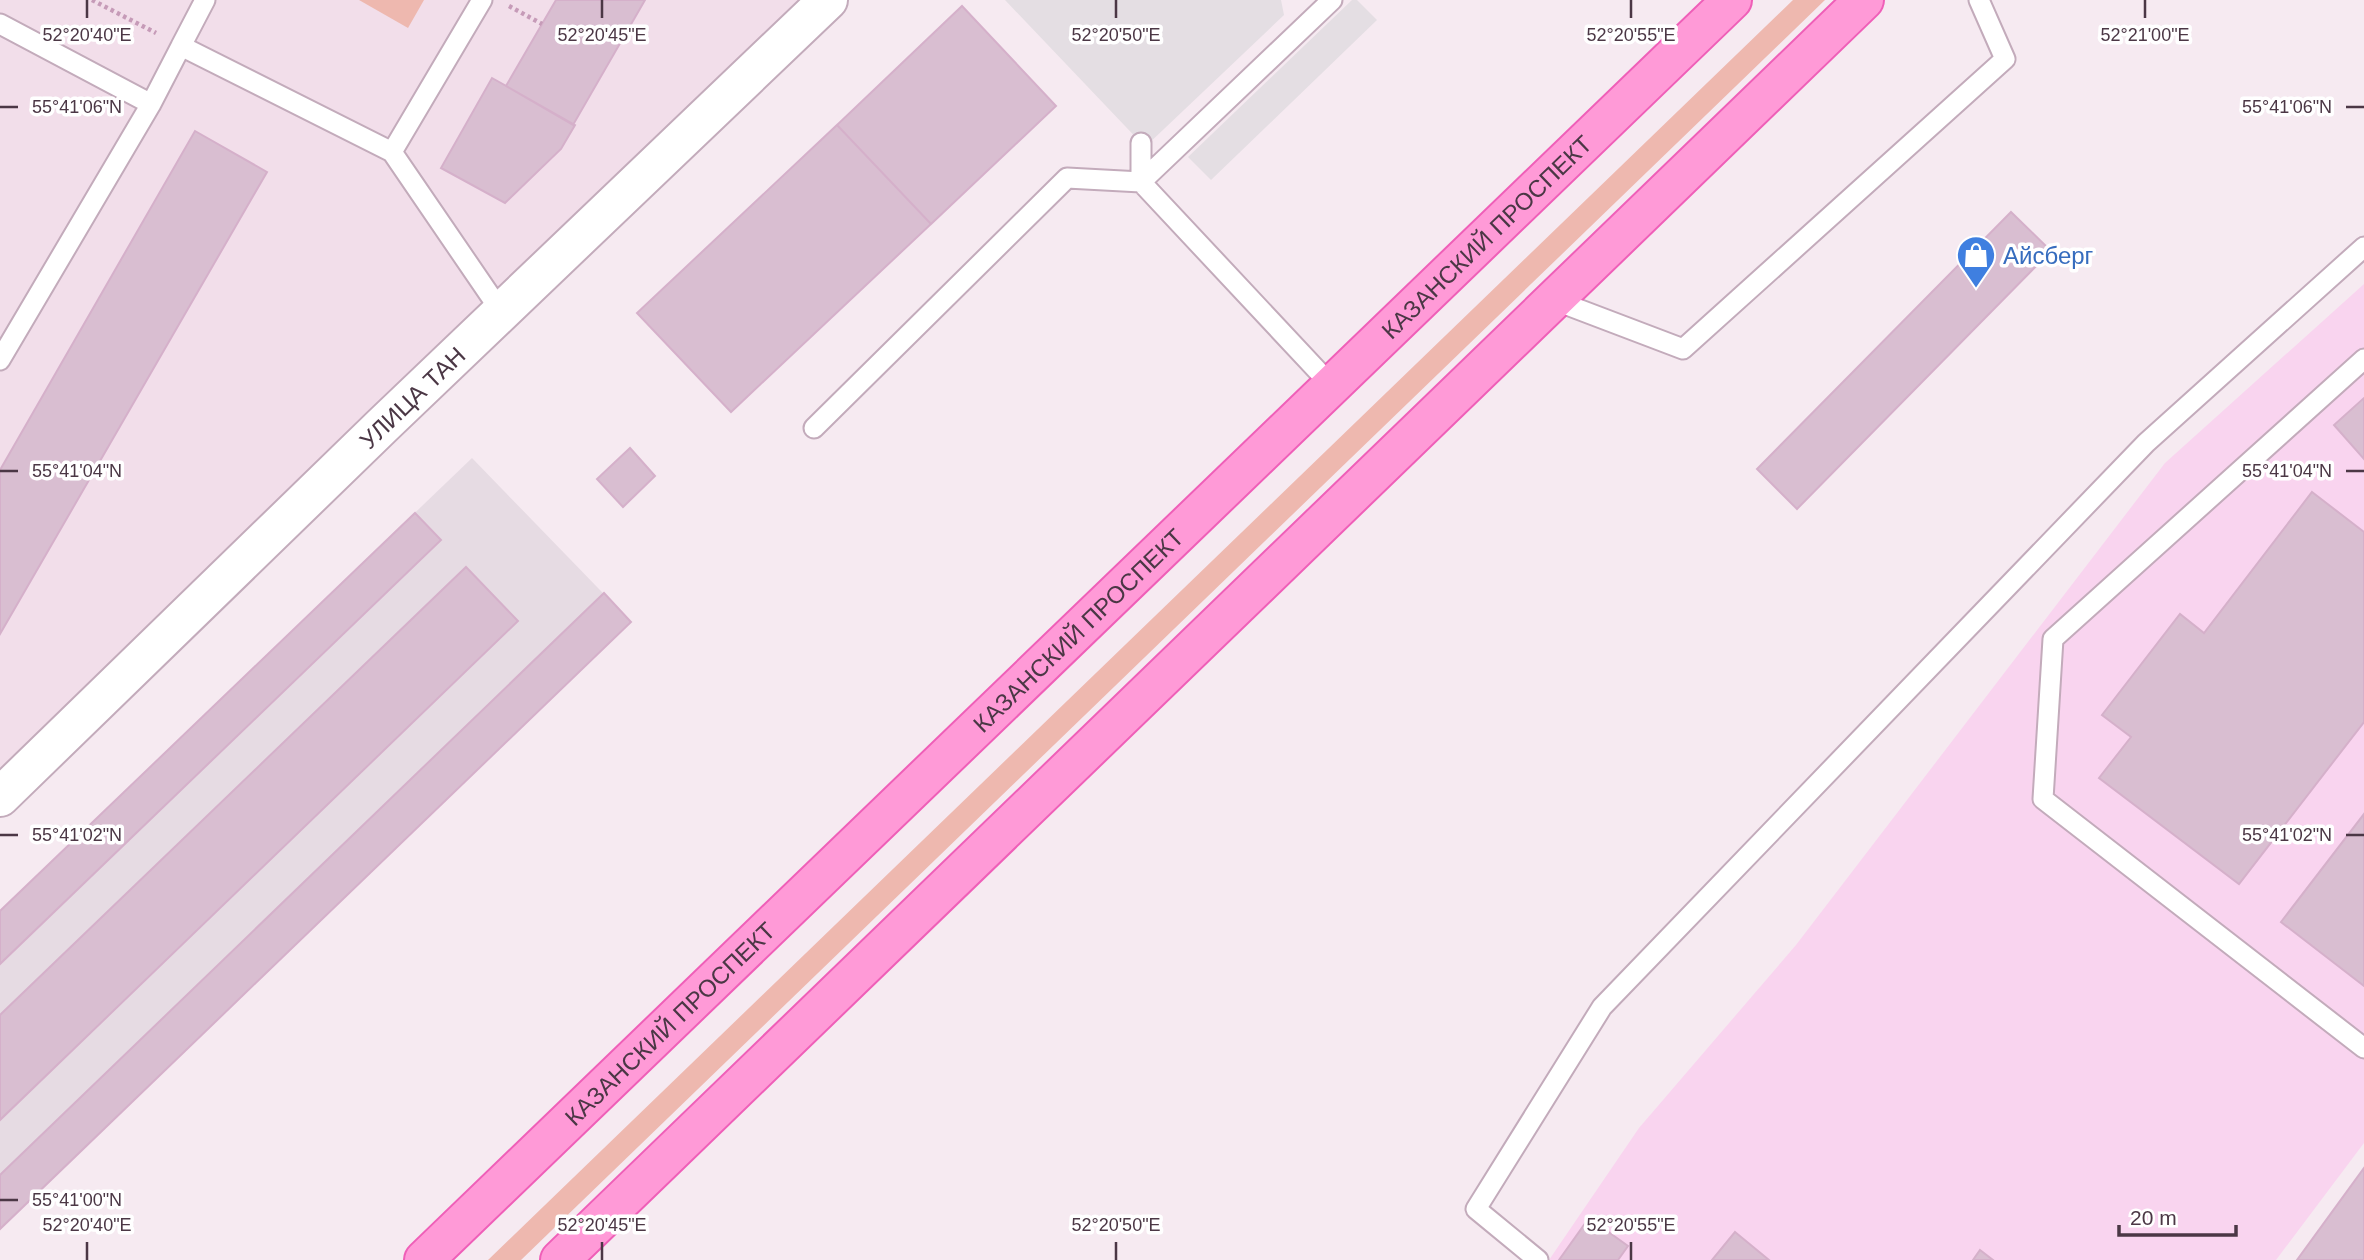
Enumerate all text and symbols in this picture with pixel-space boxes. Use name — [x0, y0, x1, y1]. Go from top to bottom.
text: 52°20'40"E — [42, 25, 132, 45]
text: 52°20'45"E — [557, 25, 647, 45]
text: 52°20'50"E — [1071, 25, 1161, 45]
text: 52°20'55"E — [1586, 25, 1676, 45]
text: 52°21'00"E — [2100, 25, 2190, 45]
text: 55°41'06"N — [32, 97, 122, 117]
text: 55°41'06"N — [2242, 97, 2332, 117]
street label: КАЗАНСКИЙ ПРОСПЕКТ — [1376, 129, 1597, 344]
shop icon: Айсберг — [1955, 234, 1997, 289]
place label: Айсберг — [2003, 242, 2094, 269]
street label: УЛИЦА ТАН — [354, 341, 470, 454]
text: 55°41'04"N — [32, 461, 122, 481]
text: 55°41'04"N — [2242, 461, 2332, 481]
street label: КАЗАНСКИЙ ПРОСПЕКТ — [967, 523, 1189, 737]
text: 55°41'02"N — [32, 825, 122, 845]
text: 55°41'02"N — [2242, 825, 2332, 845]
street label: КАЗАНСКИЙ ПРОСПЕКТ — [559, 916, 780, 1131]
text: 55°41'00"N — [32, 1190, 122, 1210]
scale bar — [2119, 1194, 2236, 1238]
text: 20 m — [2130, 1206, 2177, 1229]
text: 52°20'40"E — [42, 1215, 132, 1235]
text: 52°20'45"E — [557, 1215, 647, 1235]
text: 52°20'50"E — [1071, 1215, 1161, 1235]
text: 52°20'55"E — [1586, 1215, 1676, 1235]

